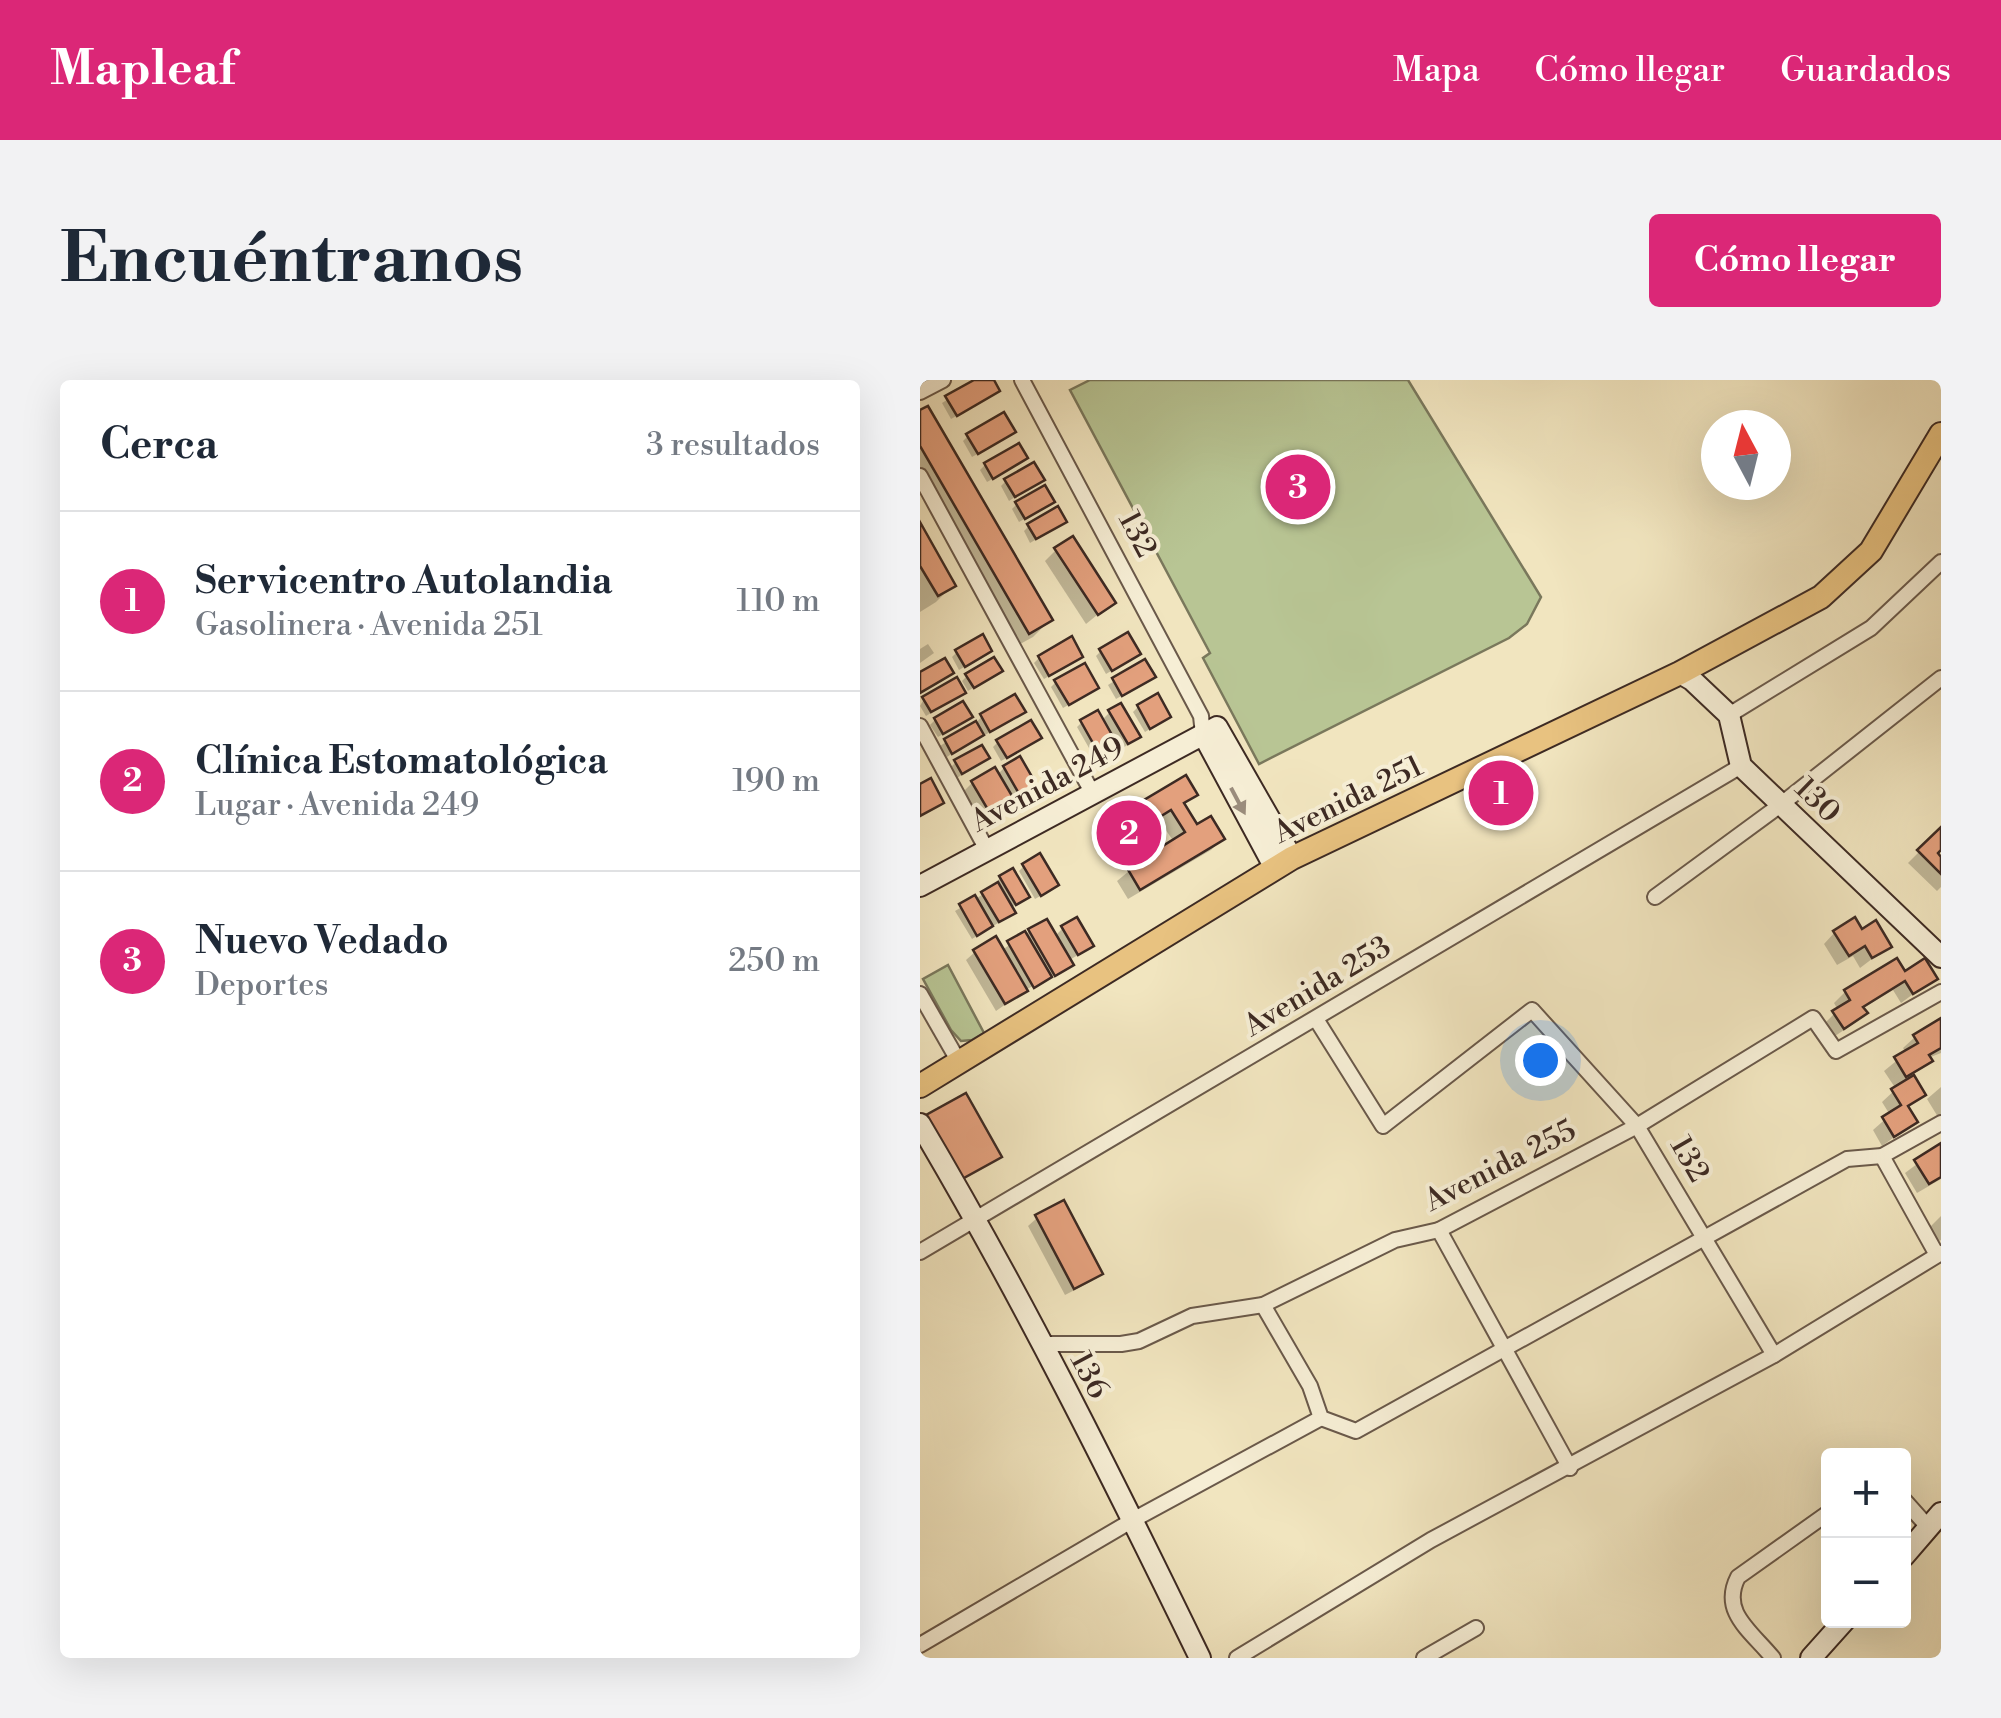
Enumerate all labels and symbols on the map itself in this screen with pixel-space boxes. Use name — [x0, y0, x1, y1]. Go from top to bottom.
north arrow — [1701, 410, 1791, 500]
pin: 3 — [1266, 450, 1330, 524]
street label: 132 — [1109, 505, 1165, 564]
street label: Avenida 249 — [964, 729, 1130, 839]
street label: Avenida 251 — [1267, 747, 1429, 853]
pin: 1 — [1468, 756, 1534, 830]
street label: 130 — [1786, 770, 1848, 832]
one-way arrow — [1229, 787, 1246, 816]
pin: 2 — [1096, 796, 1162, 870]
street label: Avenida 253 — [1236, 928, 1398, 1046]
your location — [1515, 1035, 1566, 1086]
street label: Avenida 255 — [1417, 1111, 1583, 1221]
street label: 132 — [1661, 1130, 1717, 1189]
street label: 136 — [1061, 1346, 1117, 1405]

